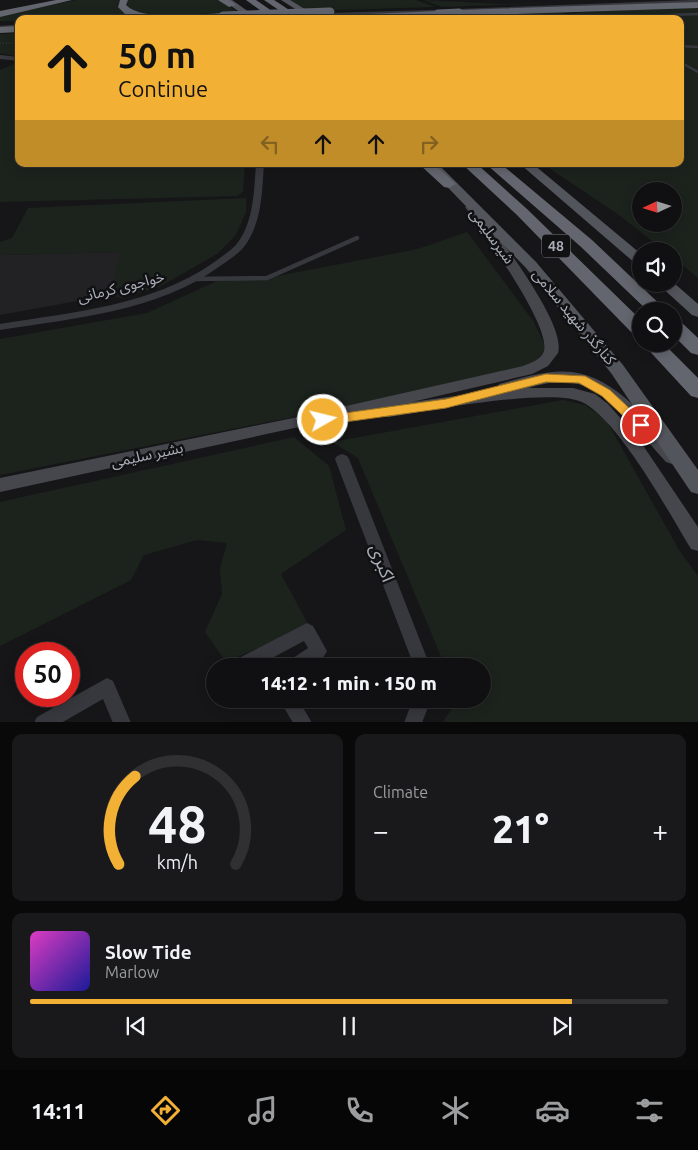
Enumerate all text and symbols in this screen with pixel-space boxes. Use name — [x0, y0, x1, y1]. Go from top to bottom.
icon: ahead — [35, 35, 100, 100]
text: 50 m — [118, 35, 196, 75]
text: Continue — [118, 76, 208, 101]
icon: left — [256, 130, 284, 158]
icon: ahead — [309, 130, 337, 158]
icon: ahead — [362, 130, 390, 158]
icon: right — [415, 130, 443, 158]
north arrow — [632, 182, 682, 232]
map controls — [632, 182, 682, 352]
street label: شیرسلیمی — [466, 205, 518, 268]
road number: 48 — [542, 235, 570, 258]
button: sound — [632, 242, 682, 292]
street label: کنارگذر شهید سلامی — [529, 265, 620, 369]
street label: خواجوی کرمانی — [76, 267, 167, 307]
button: search — [632, 302, 682, 352]
position arrow — [296, 393, 348, 445]
pin — [620, 404, 662, 446]
icon: arrive — [627, 411, 655, 439]
street label: بشیر سلیمی — [109, 439, 185, 471]
street label: اکبری — [365, 541, 399, 585]
speed limit sign: 50 — [15, 642, 80, 707]
text: 14:12 · 1 min · 150 m — [260, 672, 437, 694]
text: Climate — [373, 783, 428, 801]
text: 48 — [148, 795, 207, 853]
text: 21° — [492, 808, 549, 850]
text: − — [373, 815, 389, 846]
text: + — [652, 815, 668, 846]
text: km/h — [157, 852, 198, 872]
text: Slow Tide — [105, 941, 192, 963]
text: Marlow — [105, 963, 159, 981]
icon: previous — [122, 1012, 150, 1040]
icon: pause — [335, 1012, 363, 1040]
icon: next — [548, 1012, 576, 1040]
icon: directions — [148, 1093, 183, 1128]
icon: music — [245, 1093, 280, 1128]
icon: phone — [342, 1093, 377, 1128]
icon: climate — [438, 1093, 473, 1128]
icon: car — [535, 1093, 570, 1128]
icon: filters — [632, 1093, 667, 1128]
text: 14:11 — [31, 1098, 86, 1123]

